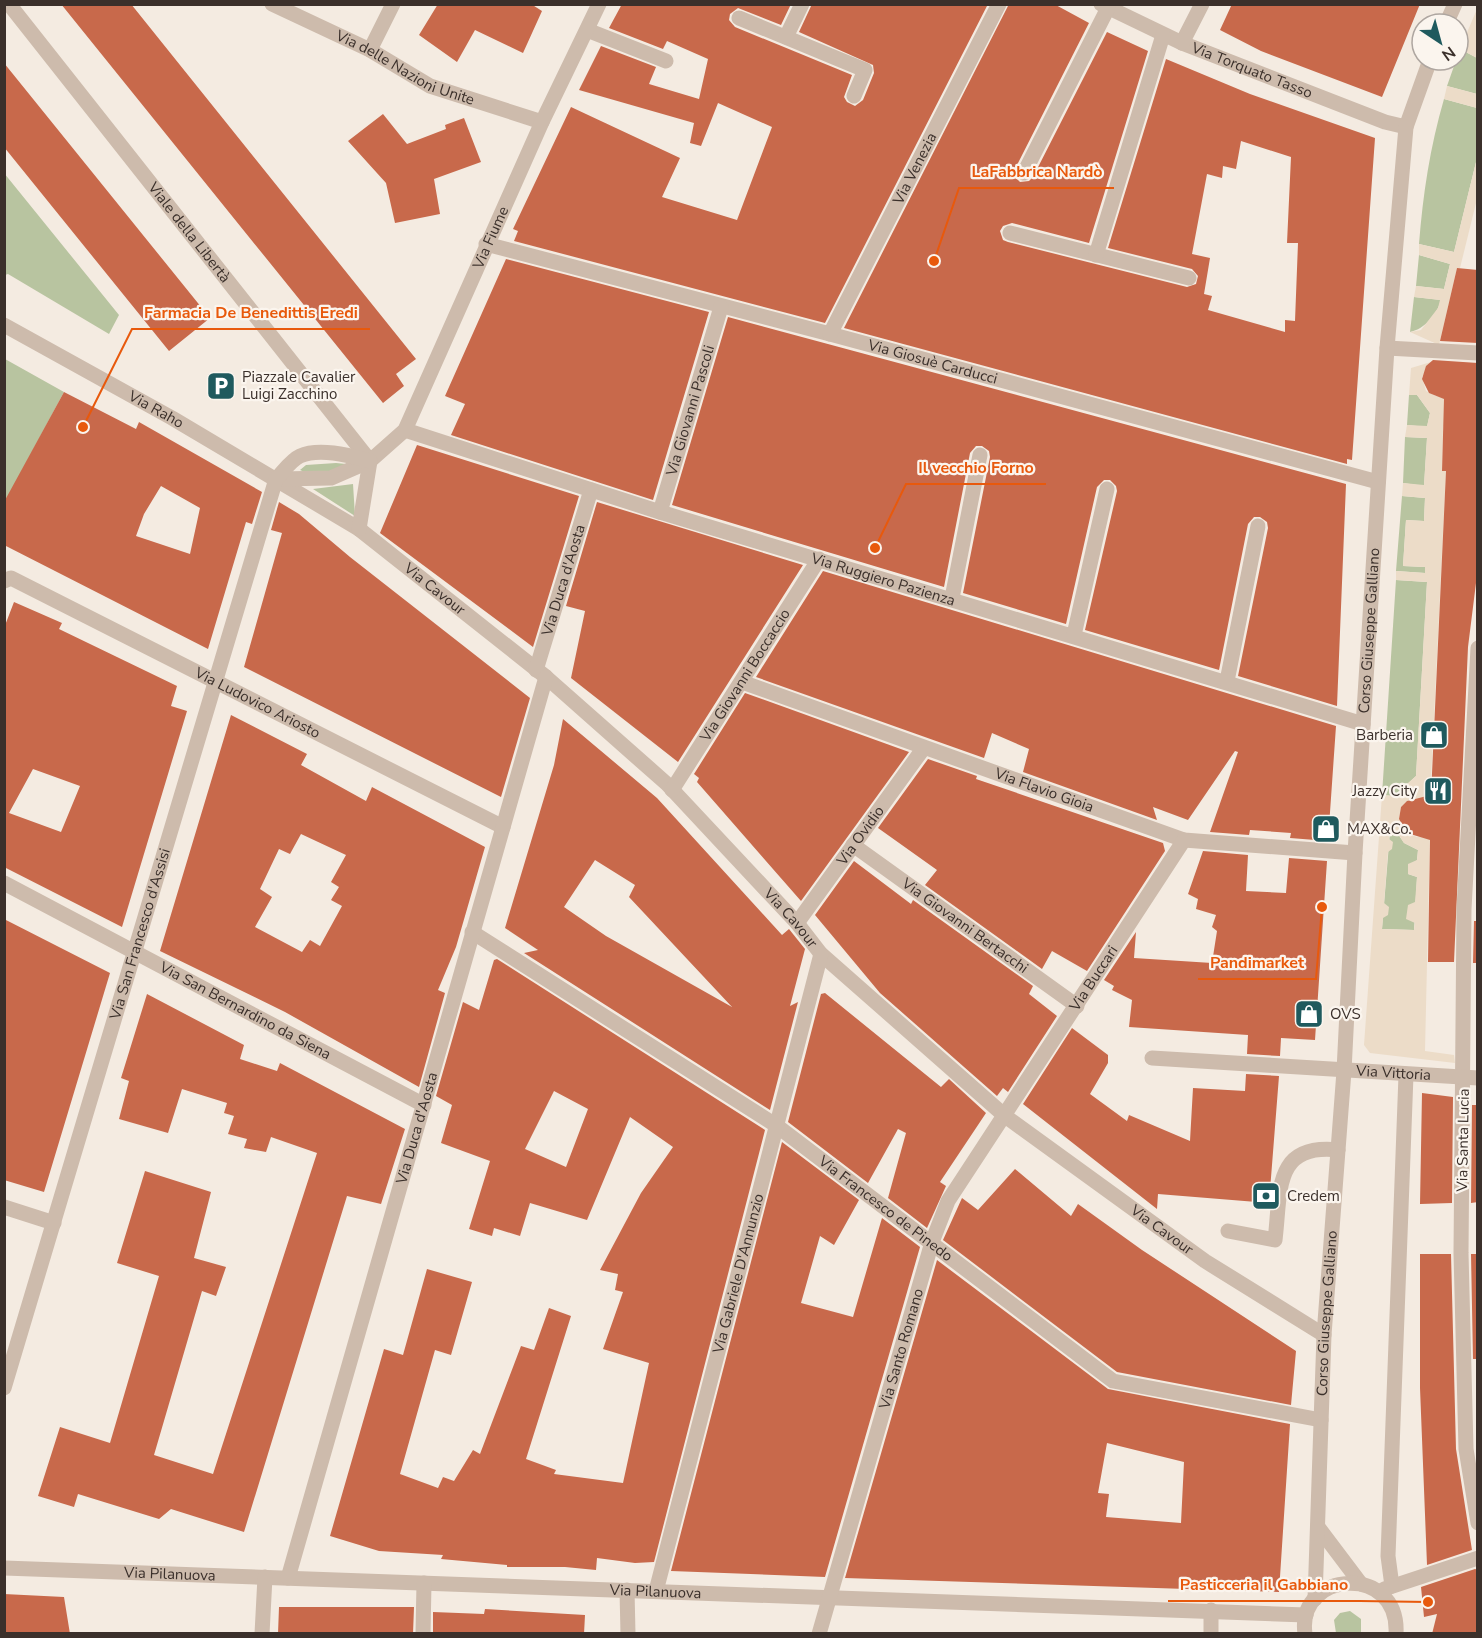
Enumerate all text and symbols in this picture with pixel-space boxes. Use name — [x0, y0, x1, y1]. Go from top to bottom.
north arrow — [1410, 12, 1470, 72]
street label: Via delle Nazioni Unite — [332, 25, 477, 110]
street label: Via Torquato Tasso — [1188, 37, 1315, 103]
text: N — [1437, 41, 1460, 66]
street label: Via Venezia — [888, 129, 941, 209]
callout: LaFabbrica Nardò — [959, 154, 1114, 188]
text: LaFabbrica Nardò — [972, 161, 1102, 183]
street label: Viale della Libertà — [143, 177, 235, 287]
street label: Via Fiume — [468, 203, 513, 273]
callout: Farmacia De Benedittis Eredi — [132, 295, 370, 329]
text: Farmacia De Benedittis Eredi — [144, 302, 358, 324]
street label: Via Giosuè Carducci — [865, 334, 1000, 389]
street label: Via Giovanni Pascoli — [661, 343, 719, 479]
place label: Piazzale Cavalier Luigi Zacchino — [242, 367, 356, 404]
parking icon: Piazzale Cavalier Luigi Zacchino — [205, 370, 237, 402]
street label: Via Raho — [124, 385, 188, 433]
callout: Il vecchio Forno — [906, 450, 1046, 484]
text: Il vecchio Forno — [918, 457, 1034, 479]
street label: Via Duca d'Aosta — [537, 522, 590, 639]
street label: Corso Giuseppe Galliano — [1354, 547, 1384, 714]
street label: Via Ruggiero Pazienza — [808, 548, 958, 610]
street label: Via Cavour — [399, 558, 470, 620]
street label: Via Giovanni Boccaccio — [695, 605, 795, 746]
street label: Via Ludovico Ariosto — [191, 662, 324, 743]
shop icon: Barberia — [1418, 719, 1450, 751]
place label: Barberia — [1356, 725, 1413, 745]
street label: Via Flavio Gioia — [991, 763, 1097, 817]
restaurant icon: Jazzy City — [1422, 775, 1454, 807]
place label: Jazzy City — [1351, 781, 1417, 801]
street label: Via Ovidio — [831, 802, 889, 870]
shop icon: MAX&Co. — [1310, 813, 1342, 845]
place label: MAX&Co. — [1347, 819, 1412, 839]
street label: Via San Francesco d'Assisi — [105, 846, 175, 1023]
street label: Via Giovanni Bertacchi — [897, 873, 1032, 978]
street label: Via Cavour — [759, 883, 823, 952]
street label: Via Buccari — [1064, 942, 1122, 1016]
callout: Pandimarket — [1198, 945, 1316, 979]
text: Pandimarket — [1210, 952, 1305, 974]
street label: Via San Bernardino da Siena — [155, 957, 335, 1064]
shop icon: OVS — [1293, 998, 1325, 1030]
place label: OVS — [1330, 1004, 1361, 1024]
street label: Via Vittoria — [1355, 1060, 1432, 1085]
street label: Via Duca d'Aosta — [391, 1070, 442, 1187]
street label: Via Santa Lucia — [1452, 1088, 1474, 1193]
street label: Via Francesco de Pinedo — [814, 1150, 957, 1266]
bank icon: Credem — [1250, 1180, 1282, 1212]
place label: Credem — [1287, 1186, 1340, 1206]
street label: Via Gabriele D'Annunzio — [708, 1191, 769, 1357]
street label: Via Cavour — [1126, 1200, 1198, 1260]
street label: Corso Giuseppe Galliano — [1312, 1230, 1342, 1396]
street label: Via Santo Romano — [874, 1286, 928, 1412]
street label: Via Pilanuova — [123, 1562, 216, 1586]
callout: Pasticceria il Gabbiano — [1168, 1567, 1360, 1601]
text: Pasticceria il Gabbiano — [1180, 1574, 1348, 1596]
street label: Via Pilanuova — [608, 1580, 702, 1603]

